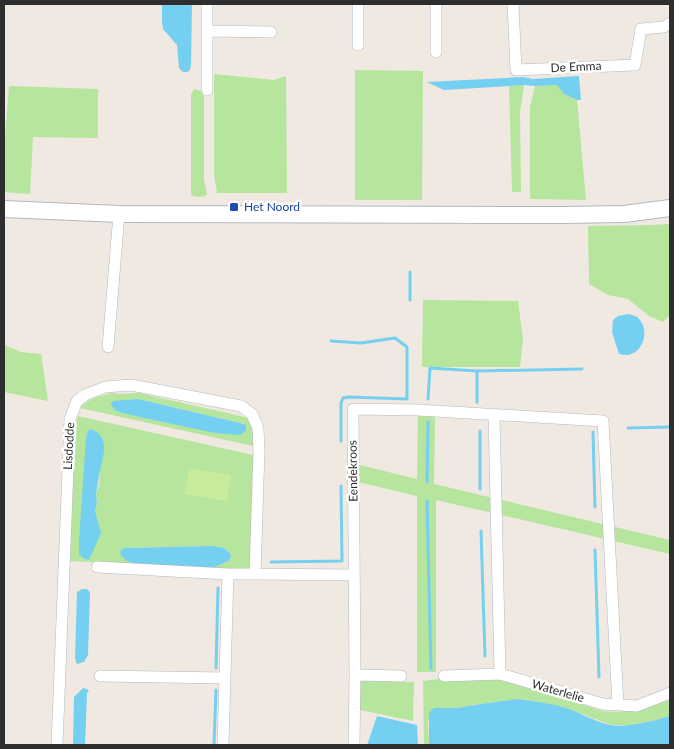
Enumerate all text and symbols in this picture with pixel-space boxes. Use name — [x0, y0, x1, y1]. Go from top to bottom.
street label: De Emma — [550, 58, 602, 75]
place label: Het Noord — [244, 199, 300, 214]
marker: Het Noord — [228, 201, 240, 213]
street label: Lisdodde — [60, 422, 77, 470]
street label: Eendekroos — [344, 440, 361, 502]
street label: Waterlelie — [530, 676, 586, 705]

